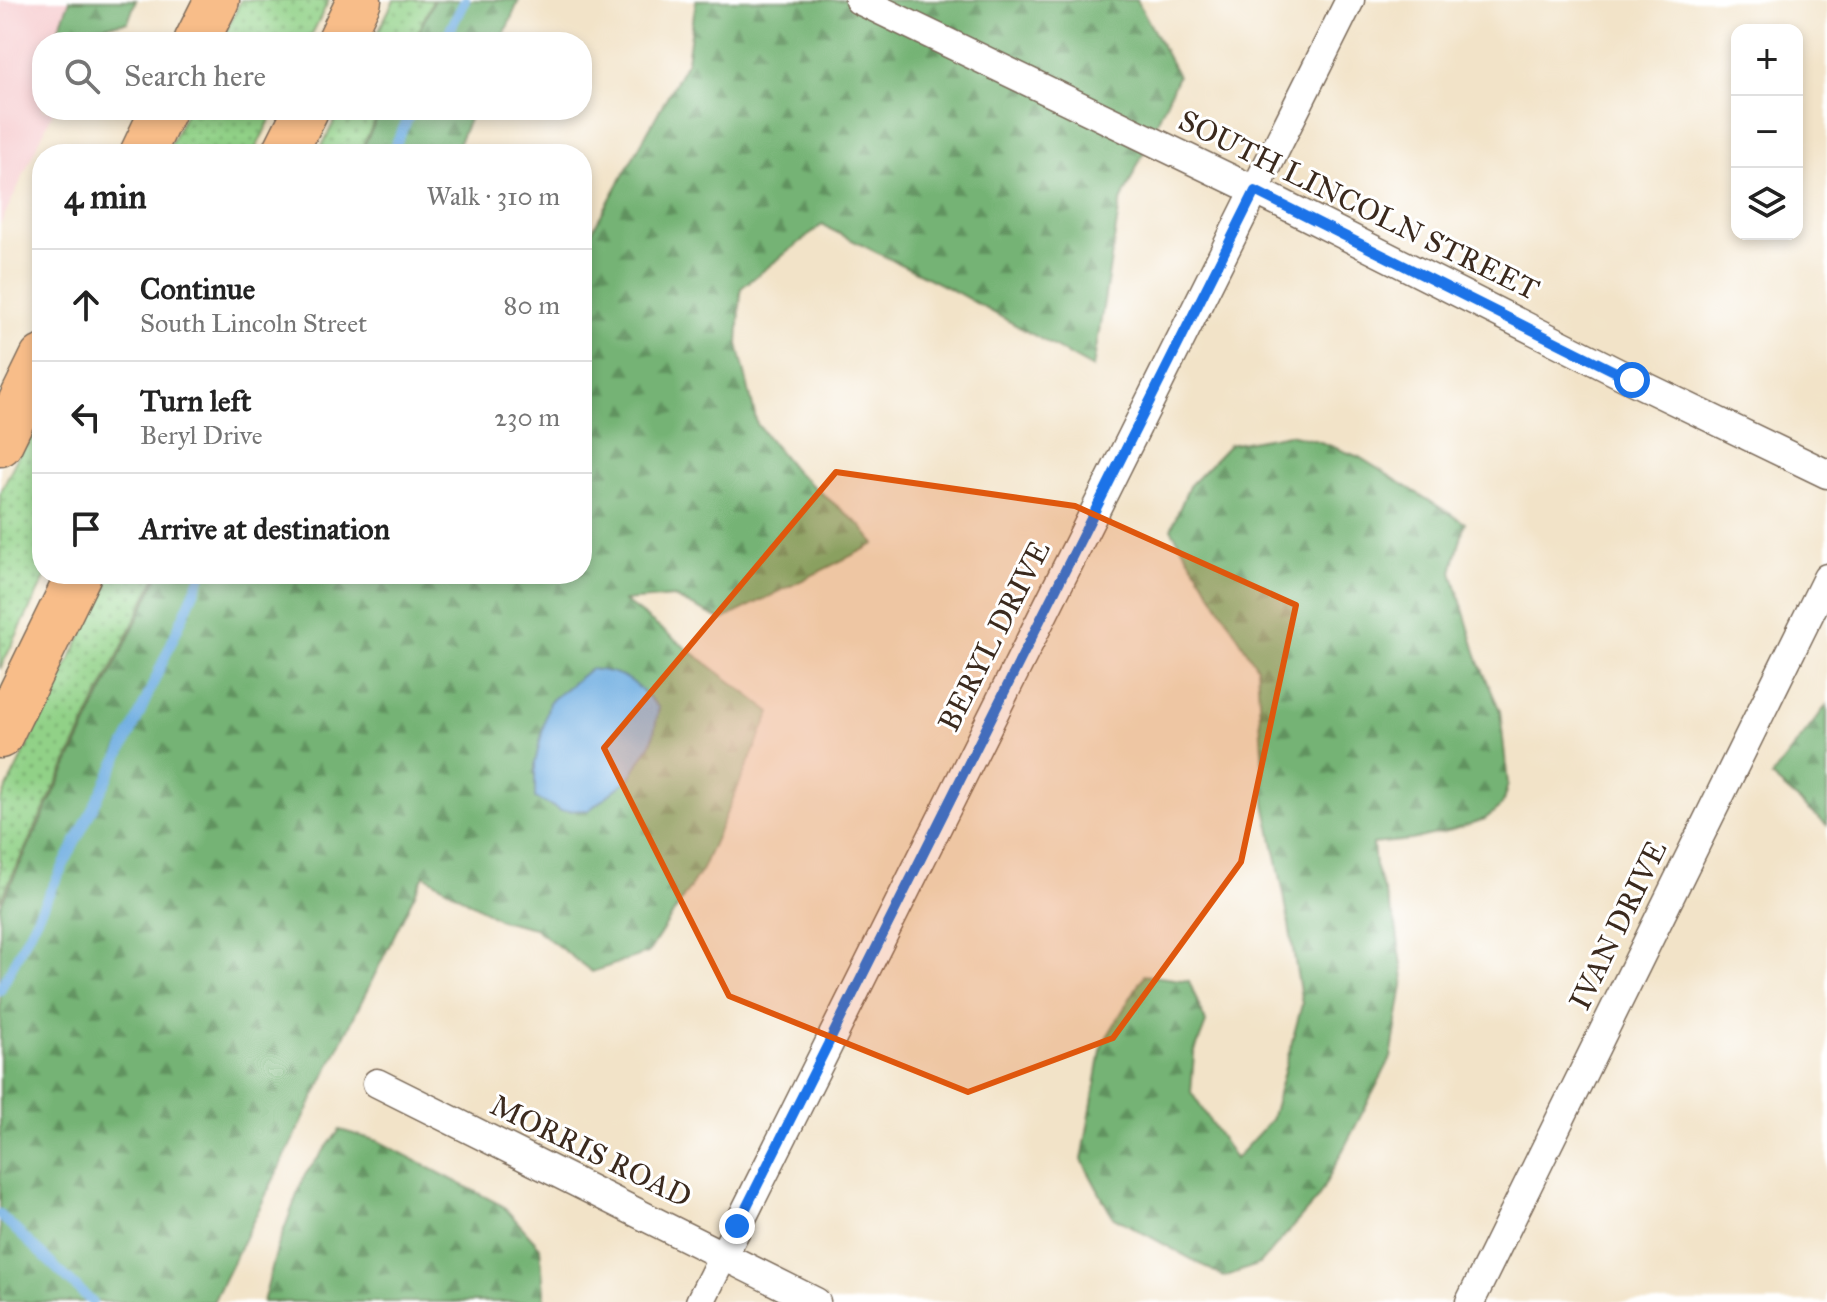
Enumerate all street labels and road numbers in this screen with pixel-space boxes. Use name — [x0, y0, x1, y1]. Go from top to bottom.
street label: SOUTH LINCOLN STREET — [1173, 102, 1545, 308]
street label: BERYL DRIVE — [930, 535, 1058, 737]
street label: IVAN DRIVE — [1562, 835, 1674, 1015]
street label: MORRIS ROAD — [485, 1087, 697, 1215]

